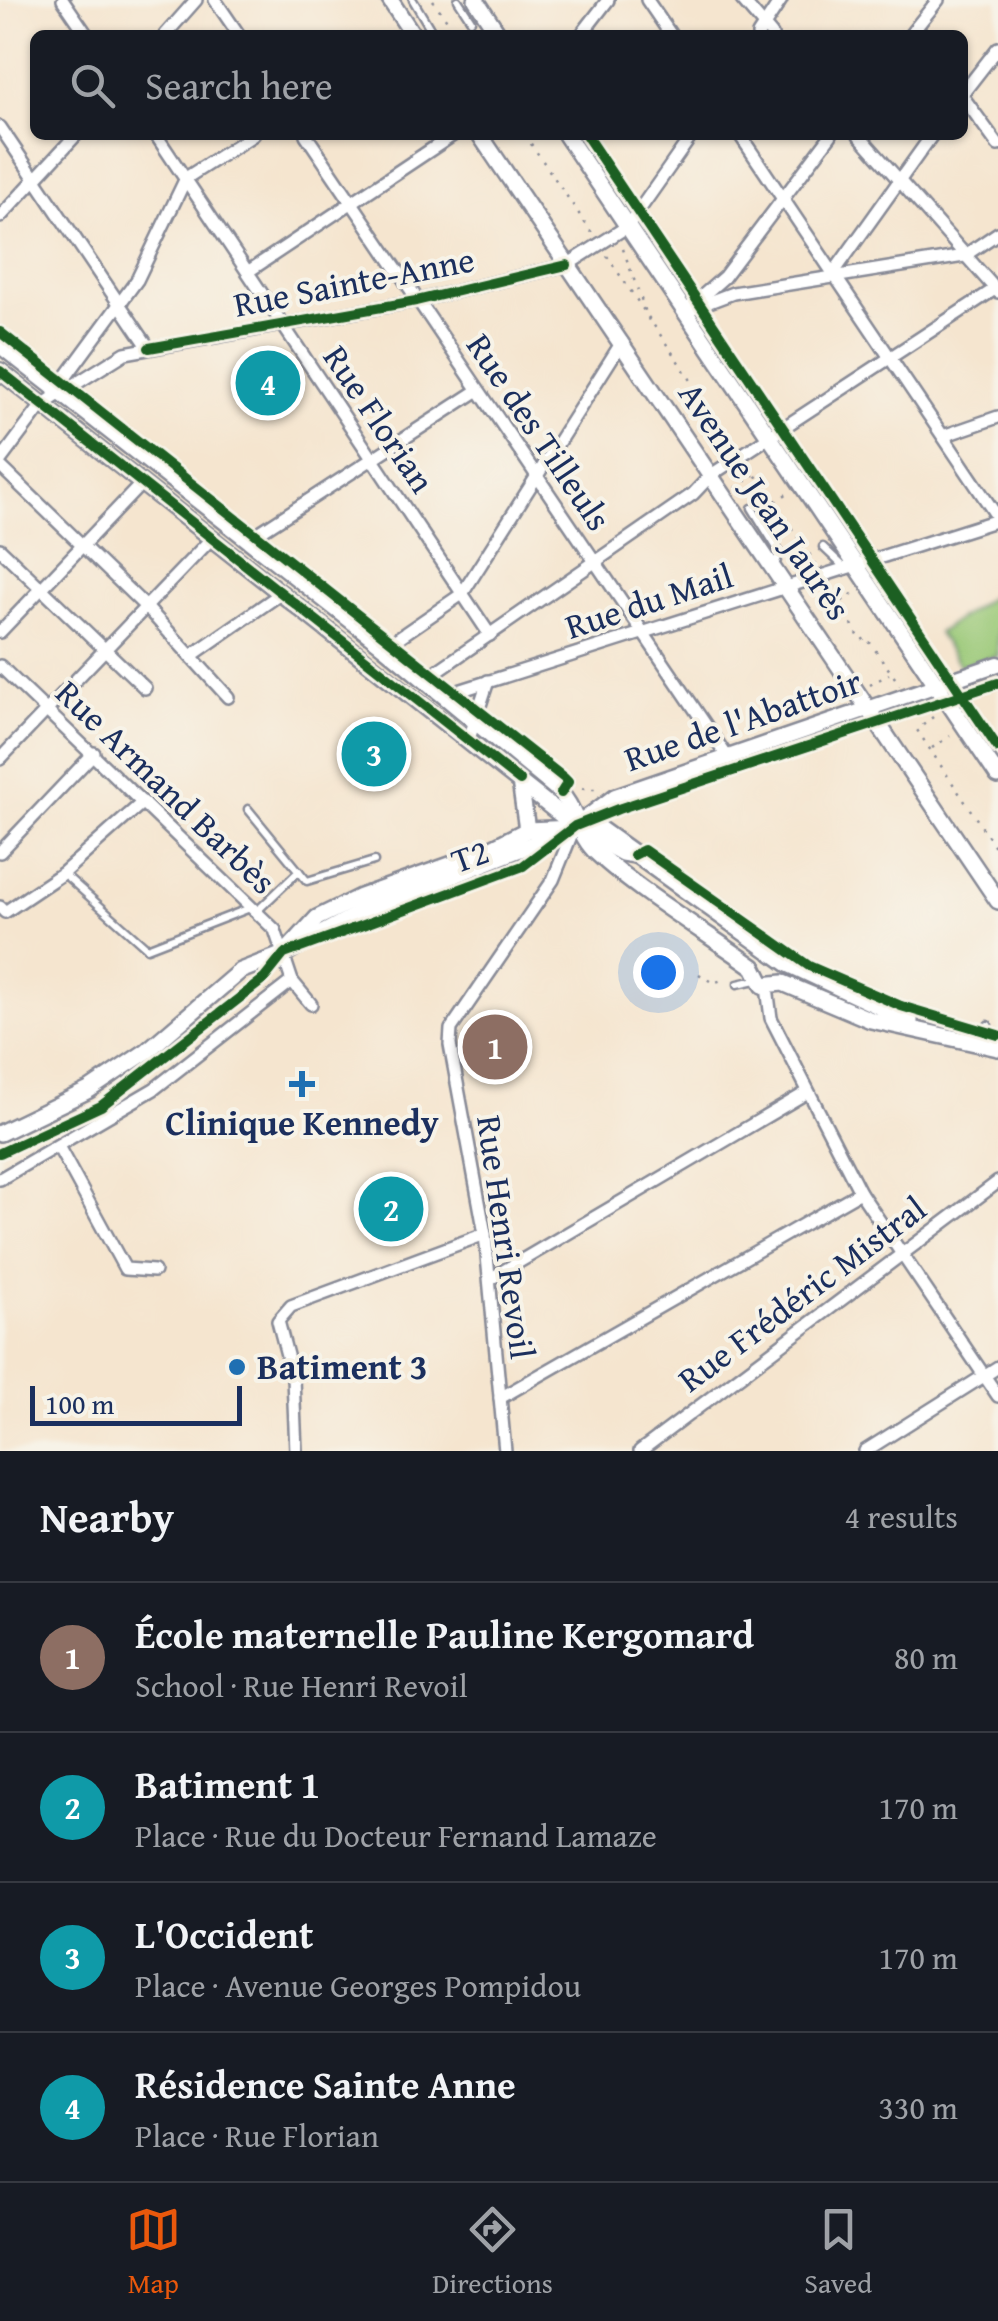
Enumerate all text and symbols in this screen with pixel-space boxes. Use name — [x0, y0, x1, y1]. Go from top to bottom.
search box — [30, 30, 968, 140]
text: Search here — [145, 57, 333, 113]
icon: search — [65, 58, 120, 113]
street label: Rue Sainte-Anne — [229, 233, 479, 330]
street label: Rue des Tilleuls — [454, 323, 624, 541]
street label: Rue Florian — [311, 335, 448, 503]
pin: 4 — [236, 346, 300, 420]
street label: Avenue Jean Jaurès — [667, 371, 864, 630]
street label: Rue du Mail — [558, 549, 739, 652]
street label: Rue de l'Abattoir — [617, 655, 868, 784]
street label: Rue Armand Barbès — [45, 668, 288, 905]
pin: 3 — [342, 716, 406, 792]
street label: T2 — [444, 825, 496, 886]
your location — [633, 947, 684, 998]
pin: 1 — [462, 1010, 528, 1084]
marker: Clinique Kennedy — [289, 1071, 315, 1097]
place label: Clinique Kennedy — [165, 1097, 439, 1148]
street label: Rue Henri Revoil — [464, 1112, 549, 1362]
pin: 2 — [358, 1172, 424, 1246]
street label: Rue Frédéric Mistral — [667, 1183, 937, 1404]
place label: Batiment 3 — [257, 1341, 428, 1392]
marker: Batiment 3 — [226, 1356, 248, 1378]
scale bar — [30, 1381, 242, 1426]
text: 100 m — [45, 1383, 114, 1424]
text: Nearby — [40, 1486, 174, 1547]
text: 4 results — [845, 1493, 958, 1540]
text: École maternelle Pauline Kergomard — [135, 1606, 754, 1662]
text: 1 — [64, 1634, 81, 1681]
text: 80 m — [894, 1634, 958, 1681]
text: School · Rue Henri Revoil — [135, 1662, 468, 1709]
text: Batiment 1 — [135, 1756, 320, 1812]
text: 2 — [64, 1784, 81, 1831]
text: 170 m — [879, 1784, 958, 1831]
text: Place · Rue du Docteur Fernand Lamaze — [135, 1812, 657, 1859]
text: L'Occident — [135, 1906, 313, 1962]
text: 3 — [64, 1934, 81, 1981]
text: 170 m — [879, 1934, 958, 1981]
text: Place · Avenue Georges Pompidou — [135, 1962, 581, 2009]
text: Résidence Sainte Anne — [135, 2056, 516, 2112]
text: 4 — [64, 2084, 81, 2131]
text: 330 m — [879, 2084, 958, 2131]
text: Place · Rue Florian — [135, 2112, 379, 2159]
tab: Map — [126, 2202, 181, 2303]
tab: Directions — [432, 2202, 553, 2303]
tab: Saved — [804, 2202, 872, 2303]

